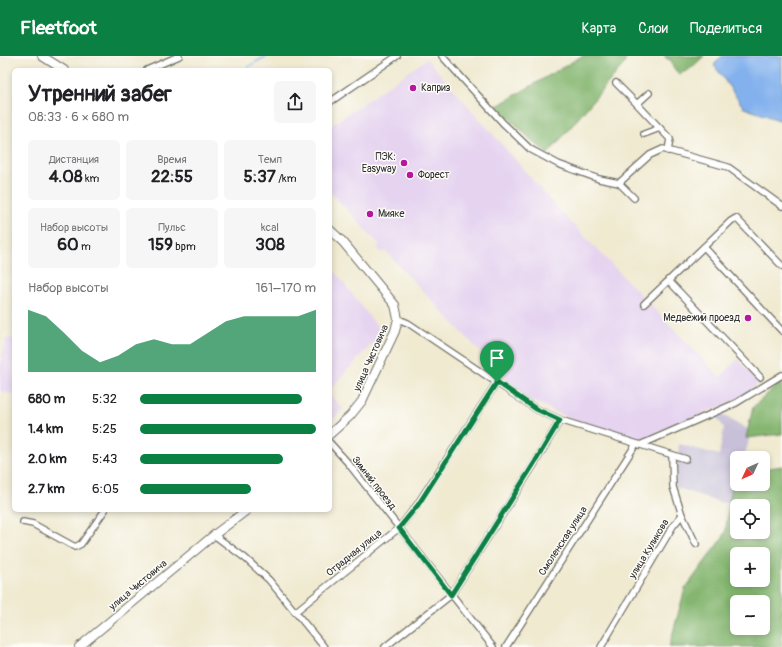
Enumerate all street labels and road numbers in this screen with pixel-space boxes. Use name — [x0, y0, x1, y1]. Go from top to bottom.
street label: улица Чистовича — [350, 322, 391, 394]
street label: Зимний проезд — [349, 454, 399, 512]
street label: Смоленская улица — [536, 504, 590, 578]
street label: улица Куликова — [626, 517, 672, 582]
street label: Отрадная улица — [324, 527, 385, 579]
street label: улица Чистовича — [106, 557, 170, 613]

